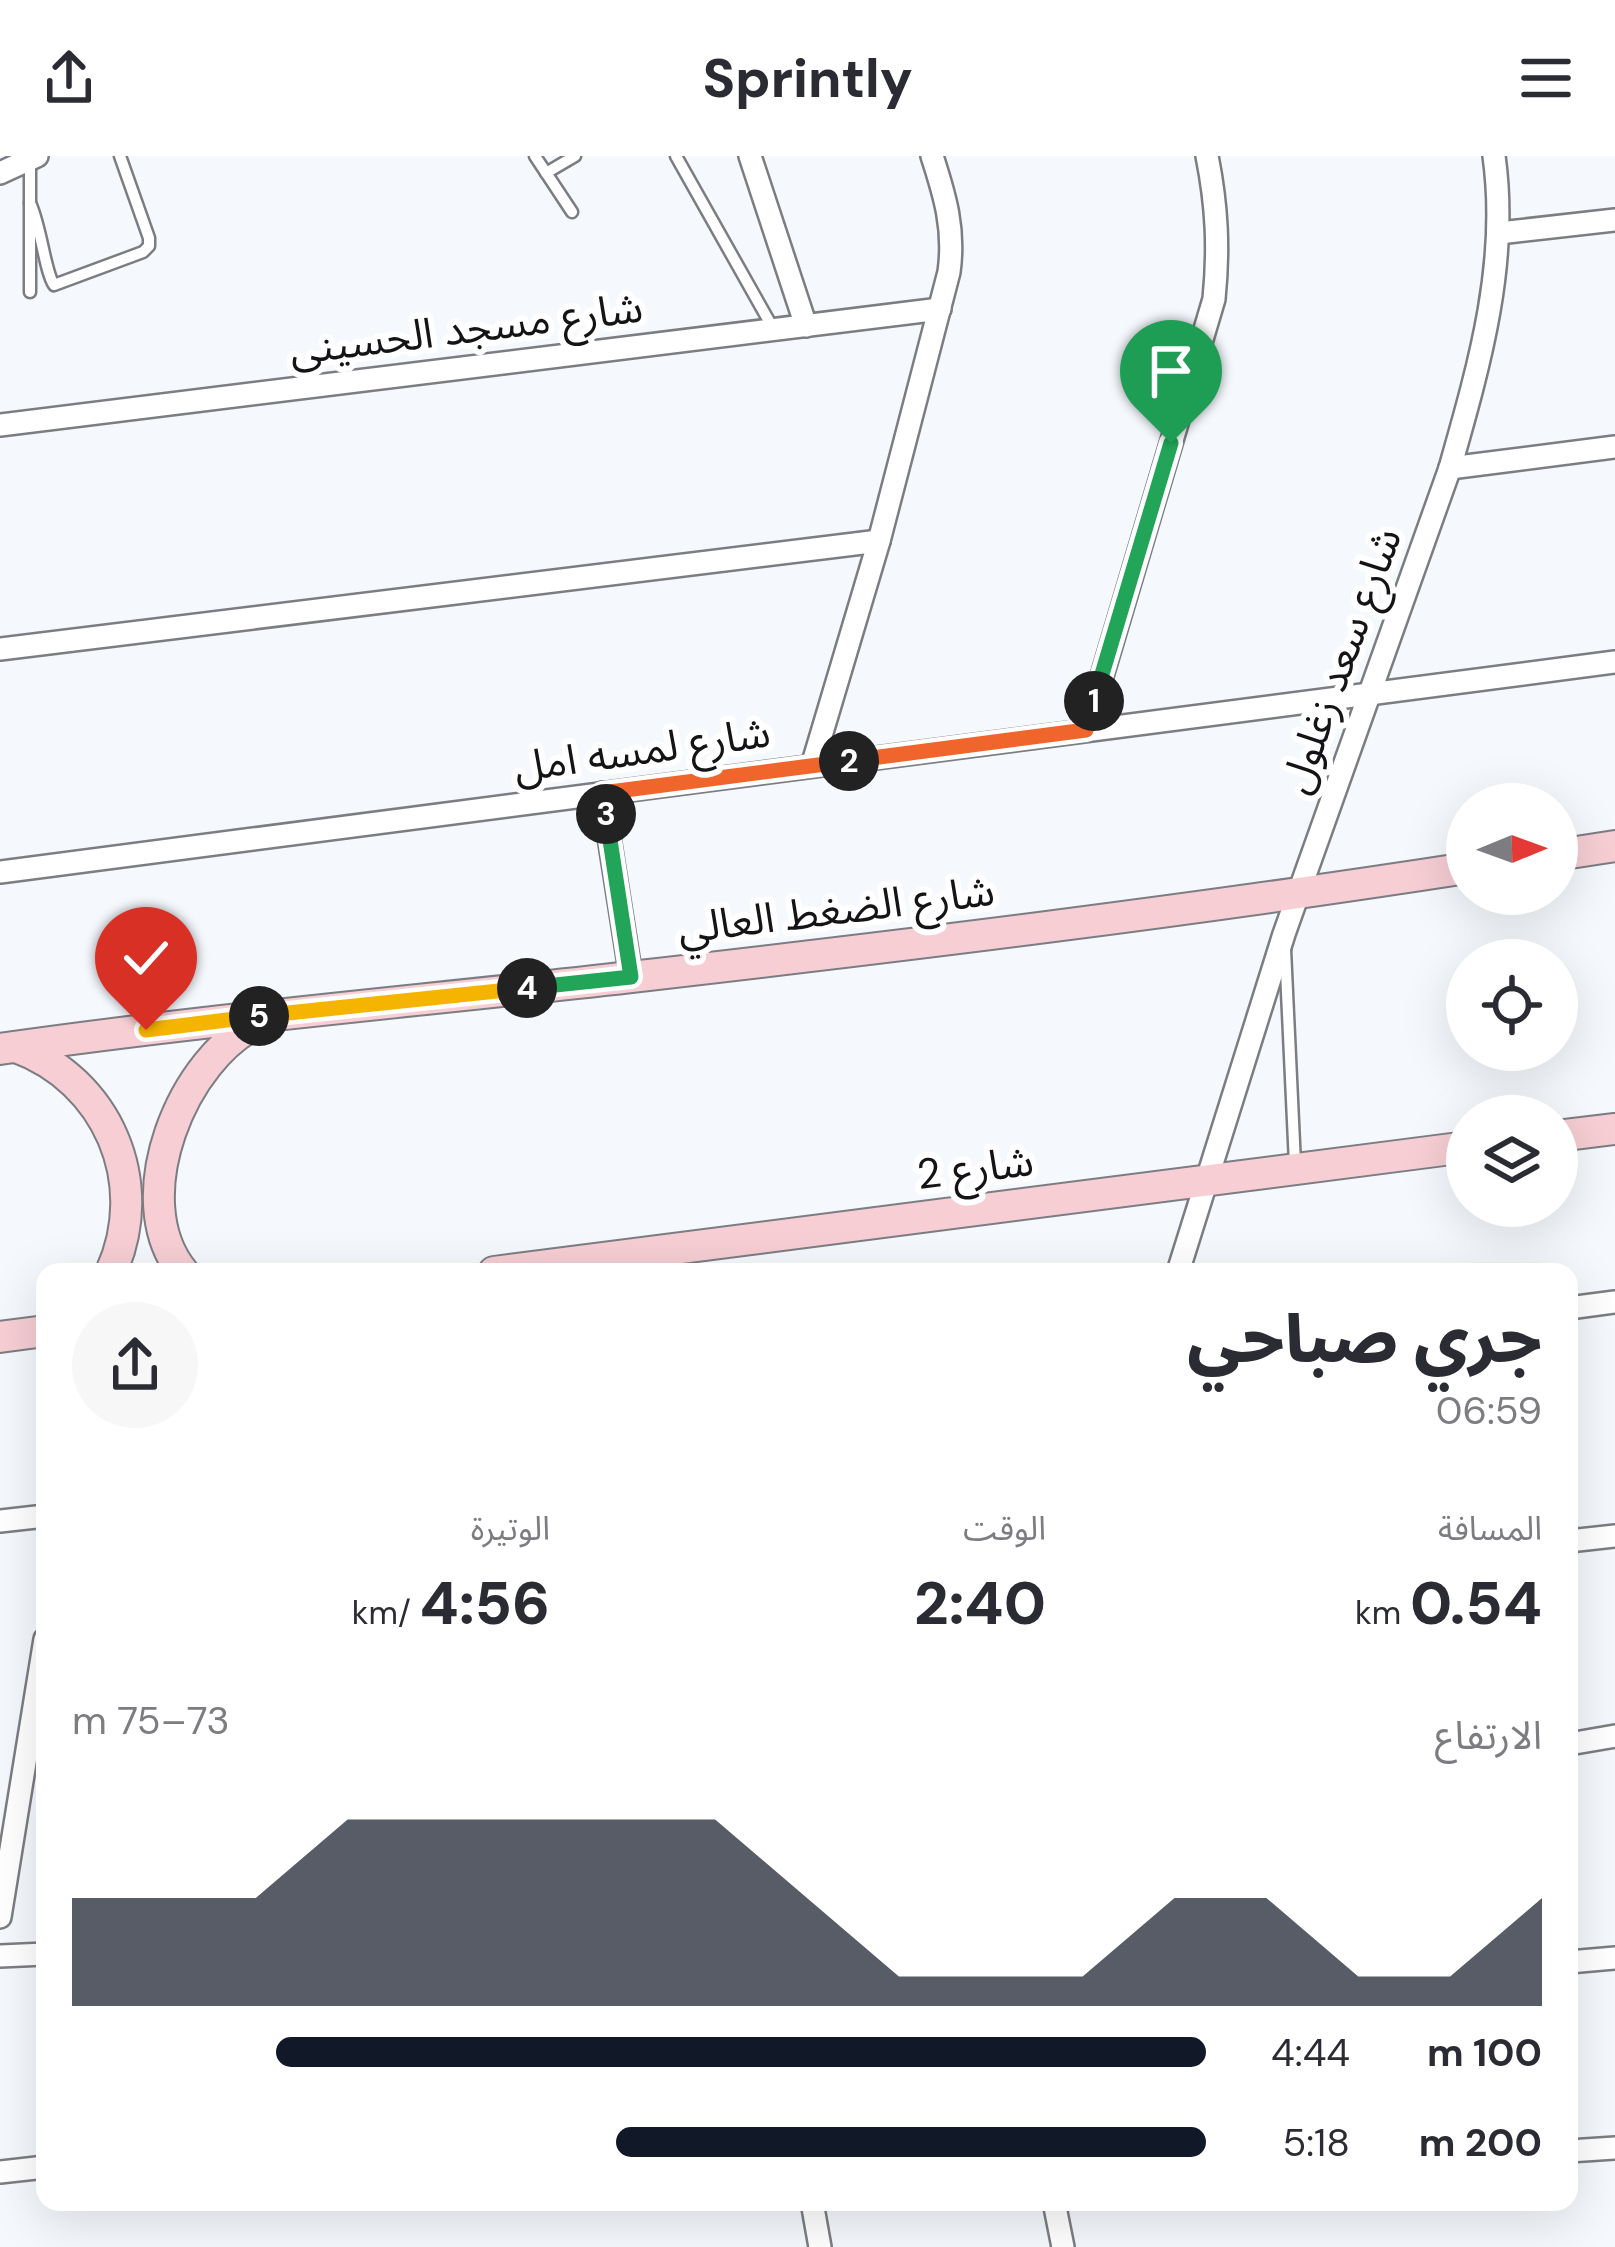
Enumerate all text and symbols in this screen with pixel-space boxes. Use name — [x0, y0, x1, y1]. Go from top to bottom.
text: Sprintly — [702, 43, 913, 114]
icon: share — [36, 45, 102, 111]
icon: menu — [1513, 45, 1579, 111]
street label: شارع مسجد الحسينى — [286, 280, 646, 381]
pin — [1120, 320, 1222, 443]
icon: arrive — [1138, 338, 1204, 404]
street label: شارع سعد زغلول — [1267, 520, 1418, 802]
pin: 1 — [1064, 671, 1124, 731]
text: 1 — [1088, 679, 1100, 722]
street label: شارع لمسه امل — [510, 704, 774, 799]
pin: 2 — [819, 731, 879, 791]
text: 2 — [839, 739, 859, 782]
north arrow — [1446, 783, 1578, 915]
map controls — [1446, 783, 1578, 1227]
pin: 3 — [576, 784, 636, 844]
text: 3 — [596, 792, 616, 835]
street label: شارع الضغط العالي — [675, 863, 998, 961]
pin — [95, 907, 197, 1030]
icon: check — [113, 925, 179, 991]
button: locate — [1446, 939, 1578, 1071]
pin: 4 — [497, 958, 557, 1018]
text: 4 — [516, 966, 538, 1009]
pin: 5 — [229, 986, 289, 1046]
text: 5 — [249, 994, 269, 1037]
button: layers — [1446, 1095, 1578, 1227]
street label: شارع 2 — [914, 1133, 1037, 1206]
text: جري صباحي — [1187, 1297, 1542, 1382]
button: share — [72, 1302, 198, 1428]
text: 06:59 — [1436, 1385, 1542, 1436]
text: الوتيرة — [471, 1507, 550, 1550]
text: الوقت — [963, 1507, 1046, 1550]
text: المسافة — [1438, 1507, 1542, 1550]
text: 4:56 — [420, 1564, 550, 1643]
text: 2:40 — [914, 1564, 1046, 1643]
text: 0.54 — [1410, 1564, 1542, 1643]
text: /km — [352, 1591, 420, 1634]
text: km — [1355, 1591, 1410, 1634]
text: 73–75 m — [72, 1695, 230, 1746]
text: الارتفاع — [1435, 1710, 1542, 1761]
text: 4:44 — [1271, 2027, 1350, 2078]
text: 100 m — [1427, 2027, 1542, 2078]
text: 5:18 — [1282, 2117, 1350, 2168]
text: 200 m — [1419, 2117, 1542, 2168]

